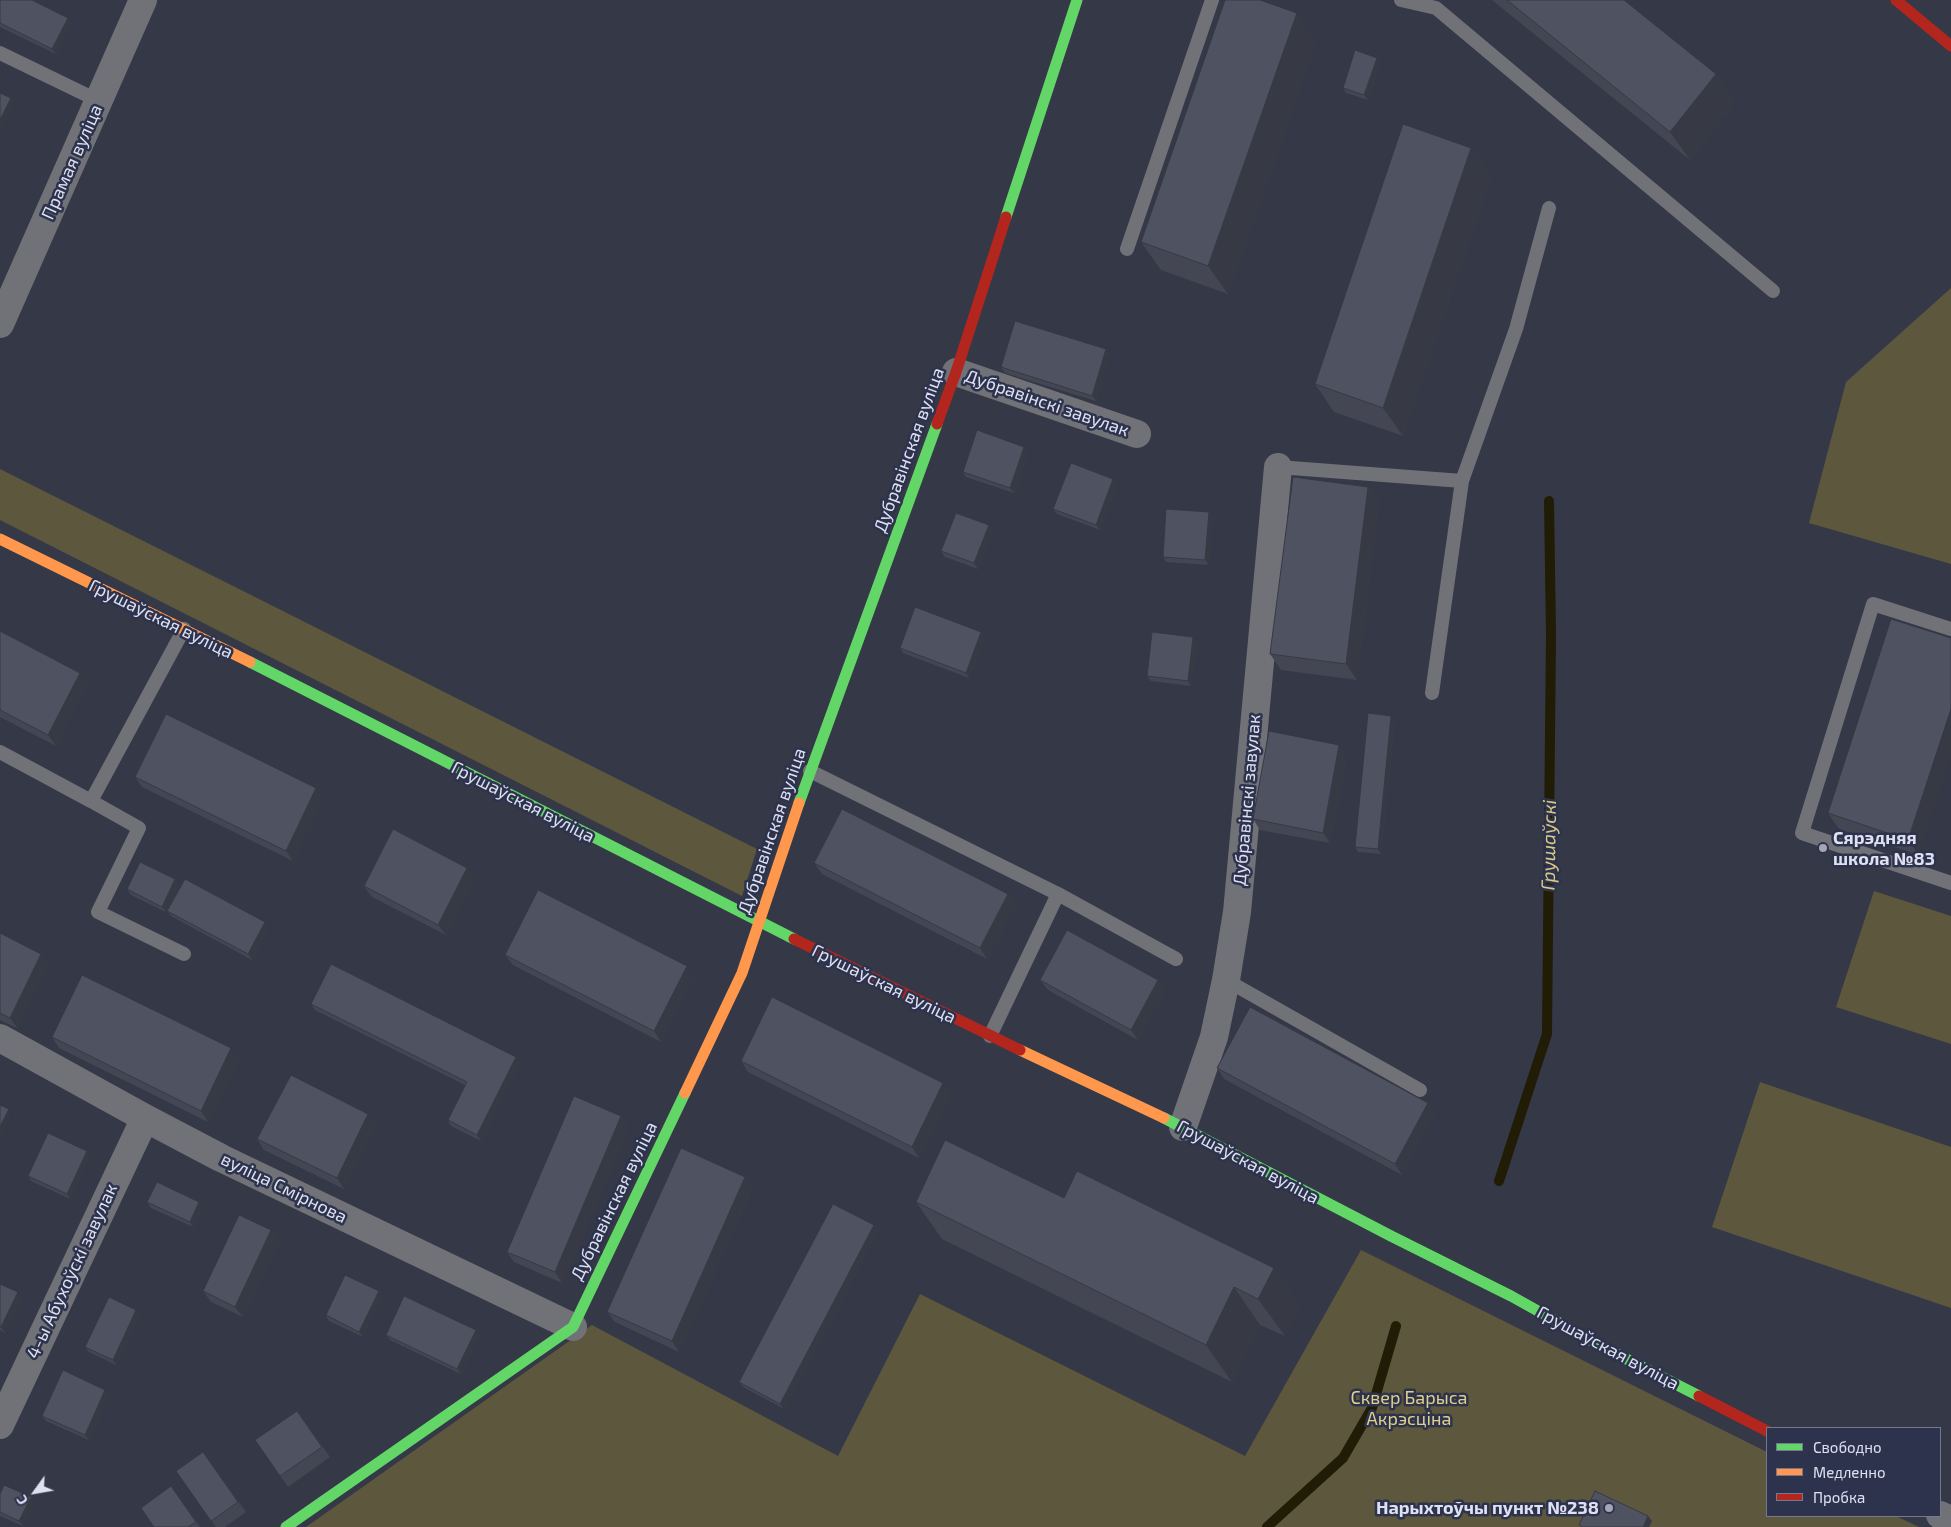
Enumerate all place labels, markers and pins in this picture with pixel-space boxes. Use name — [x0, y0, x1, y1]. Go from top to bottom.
place label: Сярэдняя школа №83 — [1833, 827, 1935, 870]
marker: Сярэдняя школа №83 — [1817, 842, 1829, 854]
place label: Нарыхтоўчы пункт №238 — [1376, 1497, 1599, 1519]
marker: Нарыхтоўчы пункт №238 — [1603, 1502, 1615, 1514]

